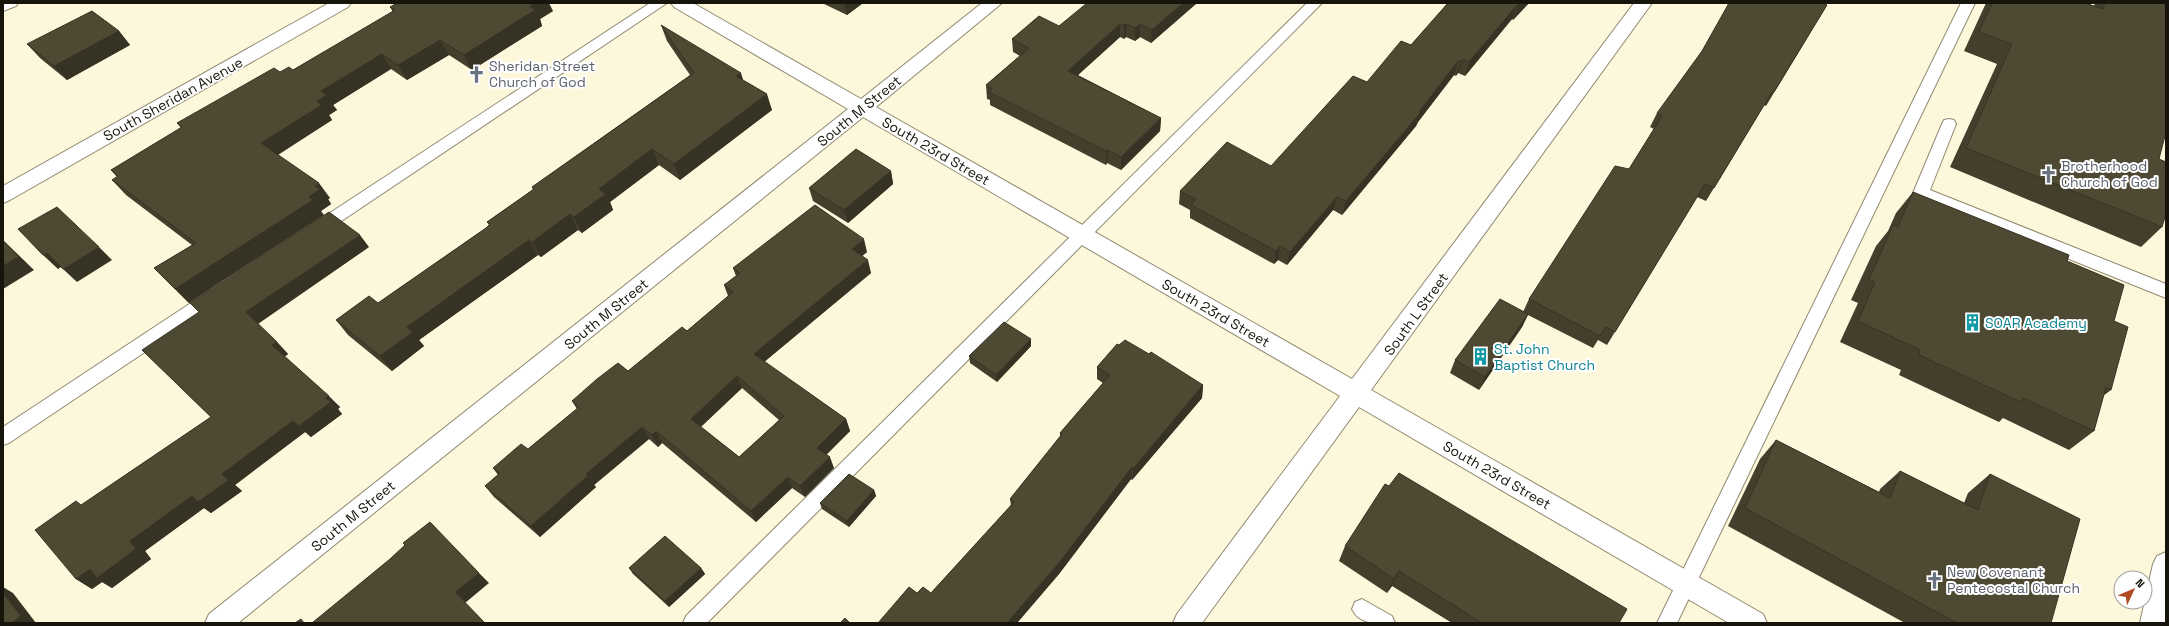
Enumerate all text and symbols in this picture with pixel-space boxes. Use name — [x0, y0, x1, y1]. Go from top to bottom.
street label: South Sheridan Avenue — [100, 53, 246, 145]
place label: Sheridan Street Church of God — [489, 57, 595, 91]
church icon: Sheridan Street Church of God — [466, 64, 486, 84]
street label: South M Street — [813, 72, 905, 150]
street label: South 23rd Street — [879, 113, 993, 189]
place label: Brotherhood Church of God — [2061, 157, 2158, 191]
church icon: Brotherhood Church of God — [2038, 164, 2058, 184]
street label: South L Street — [1380, 269, 1452, 359]
street label: South M Street — [560, 275, 652, 353]
street label: South 23rd Street — [1159, 275, 1273, 351]
building icon: SOAR Academy — [1962, 313, 1982, 333]
place label: SOAR Academy — [1985, 314, 2087, 332]
place label: St. John Baptist Church — [1494, 340, 1595, 374]
building icon: St. John Baptist Church — [1471, 347, 1491, 367]
street label: South 23rd Street — [1440, 437, 1554, 513]
street label: South M Street — [307, 477, 399, 555]
place label: New Covenant Pentecostal Church — [1947, 563, 2080, 597]
church icon: New Covenant Pentecostal Church — [1924, 570, 1944, 590]
north arrow — [2113, 570, 2153, 610]
text: N — [2133, 576, 2148, 591]

